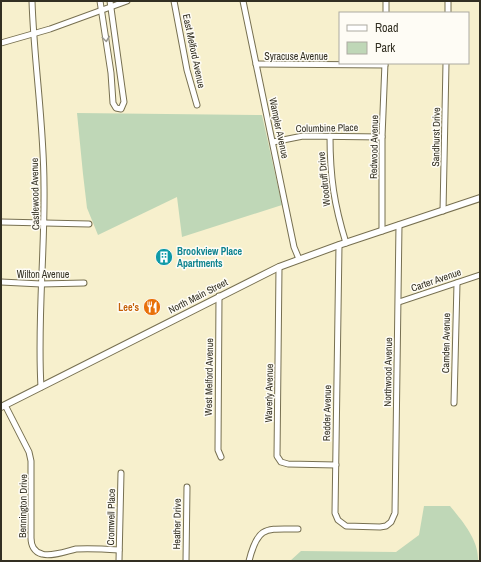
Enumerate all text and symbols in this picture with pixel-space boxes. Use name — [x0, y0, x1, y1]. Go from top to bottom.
legend — [339, 12, 469, 64]
street label: East Melford Avenue — [180, 13, 208, 90]
text: Road — [375, 20, 399, 36]
one-way arrow — [101, 36, 110, 43]
text: Park — [375, 40, 395, 56]
street label: Syracuse Avenue — [264, 50, 328, 63]
street label: Wampler Avenue — [266, 96, 292, 160]
street label: Sandhurst Drive — [429, 107, 443, 167]
street label: Redwood Avenue — [367, 114, 381, 179]
street label: Columbine Place — [296, 121, 359, 135]
street label: Woodruff Drive — [315, 151, 333, 207]
street label: Castlewood Avenue — [28, 157, 42, 230]
place label: Brookview Place Apartments — [177, 245, 243, 270]
building icon: Brookview Place Apartments — [154, 247, 174, 267]
street label: Carter Avenue — [409, 265, 463, 295]
street label: Wilton Avenue — [17, 268, 70, 281]
street label: North Main Street — [166, 275, 230, 316]
restaurant icon: Lee's — [142, 297, 162, 317]
place label: Lee's — [118, 301, 139, 314]
street label: Camden Avenue — [439, 312, 453, 373]
street label: Northwood Avenue — [381, 337, 395, 407]
street label: West Melford Avenue — [202, 338, 216, 416]
street label: Waverly Avenue — [262, 363, 276, 423]
street label: Redder Avenue — [320, 384, 334, 441]
street label: Bennington Drive — [16, 474, 30, 538]
street label: Cromwell Place — [104, 488, 118, 546]
street label: Heather Drive — [170, 498, 184, 550]

